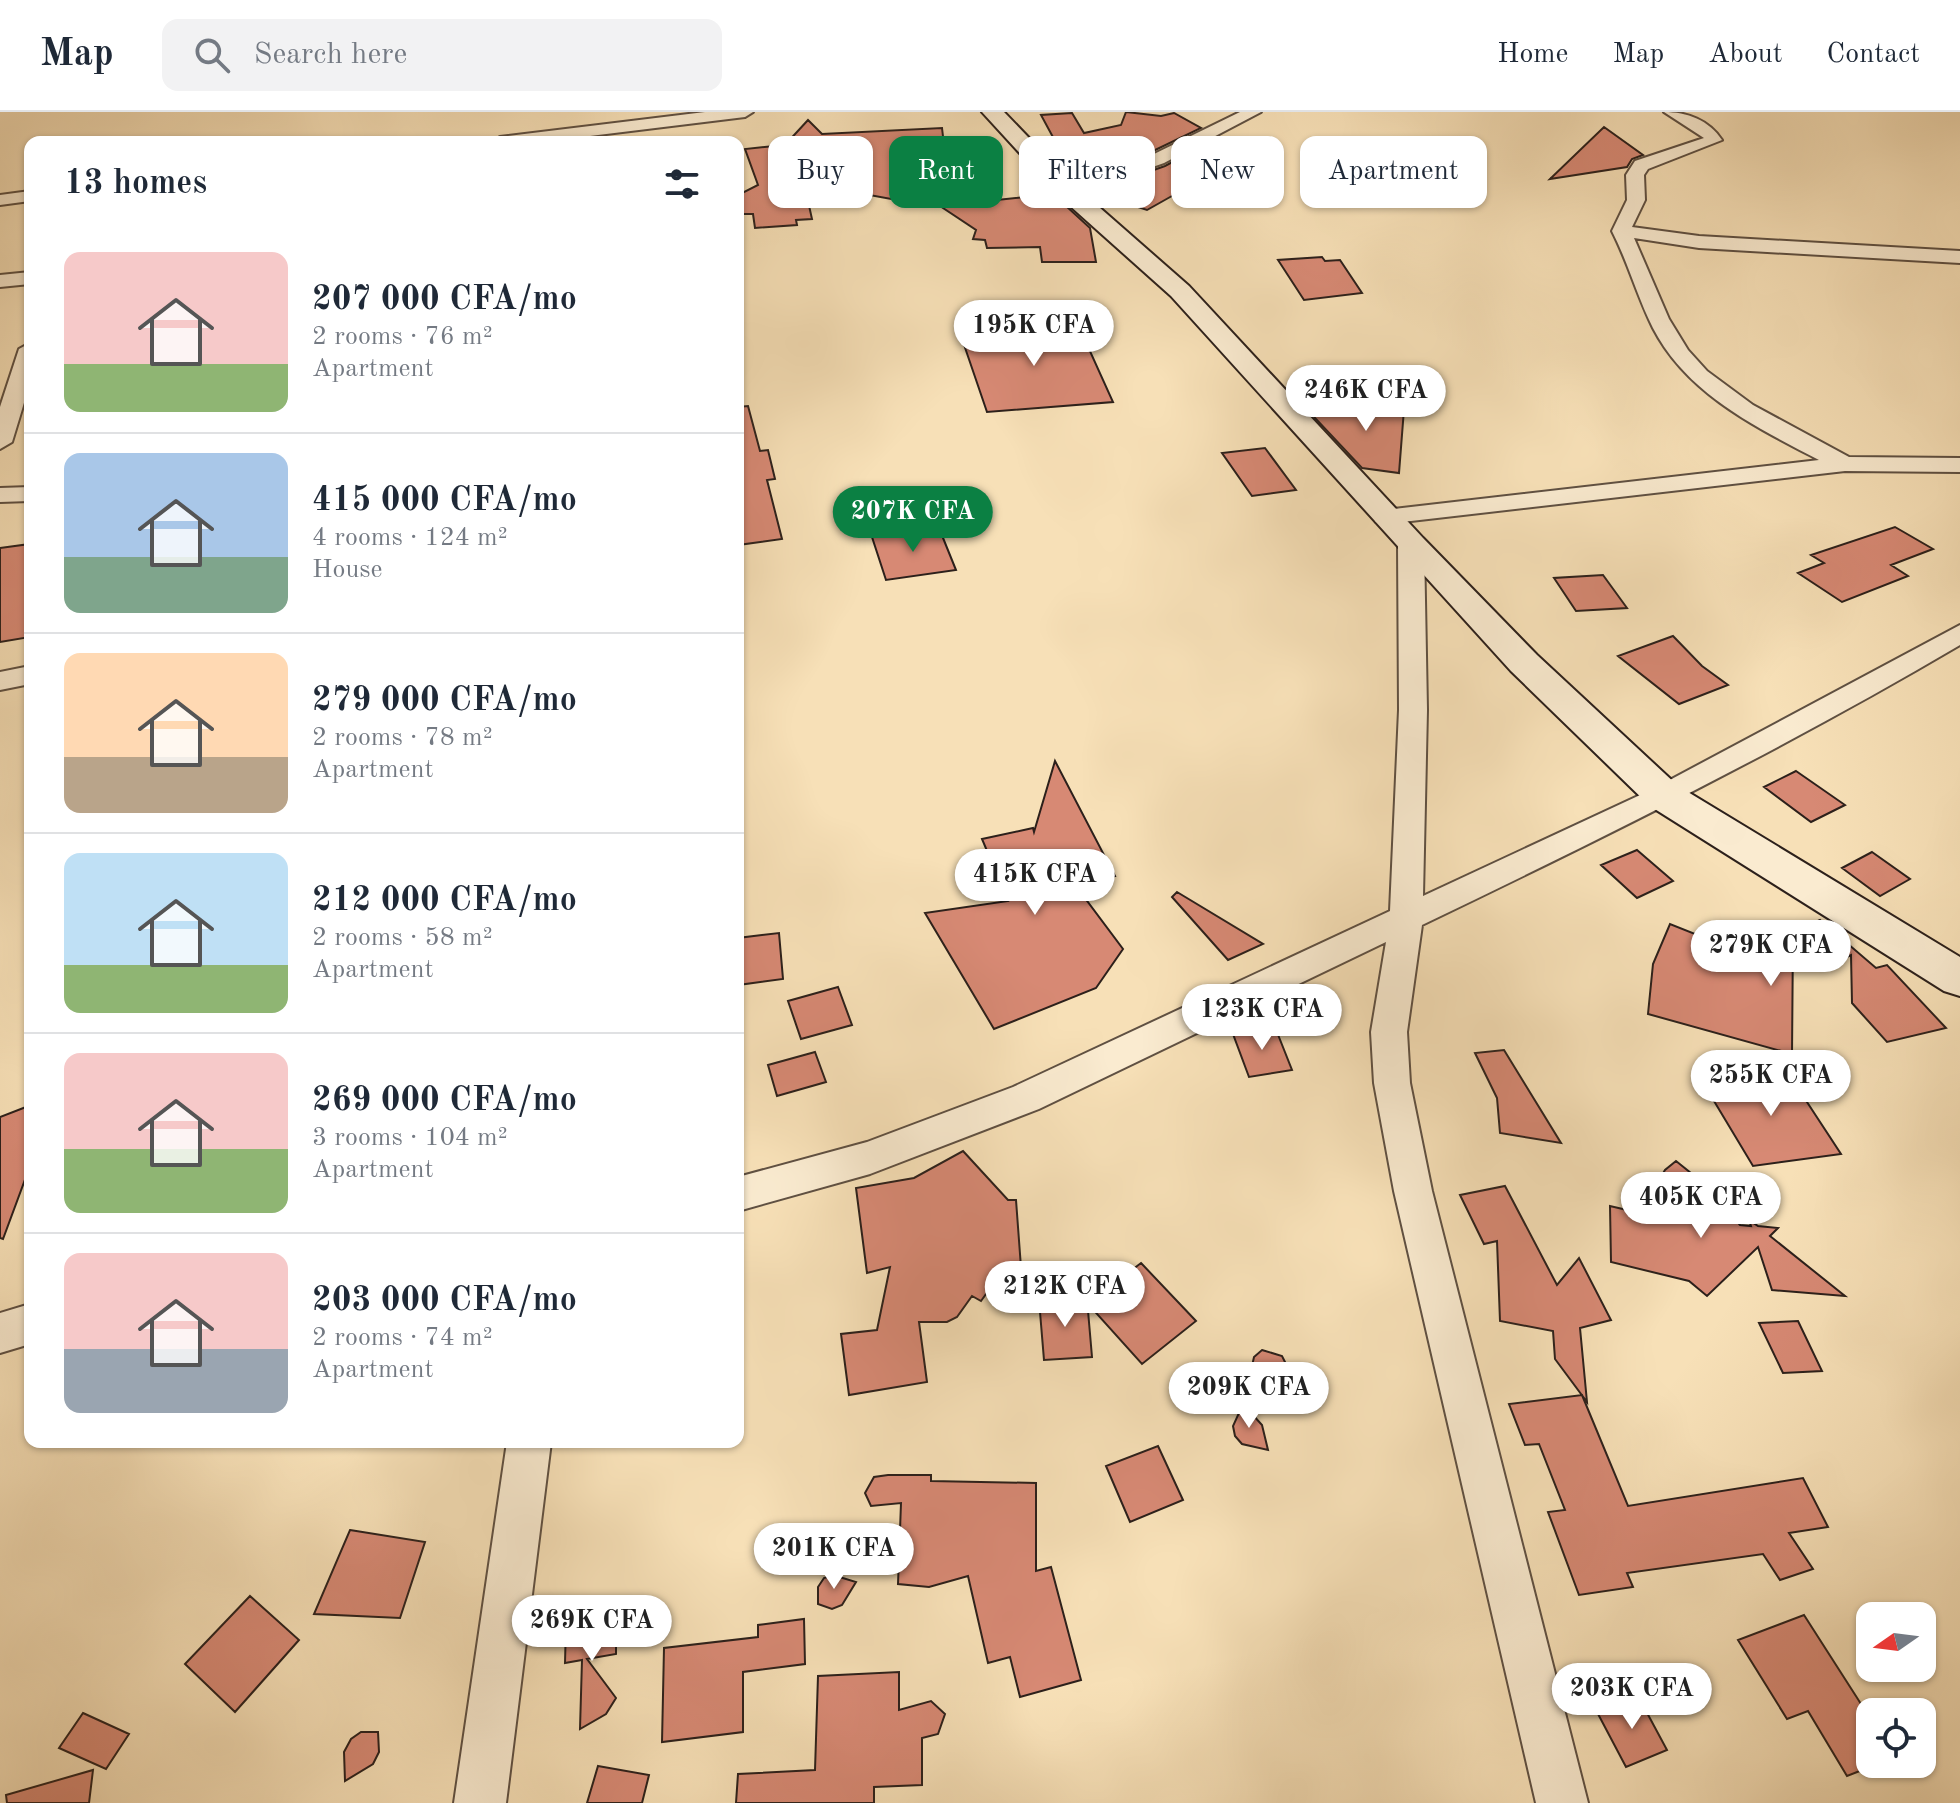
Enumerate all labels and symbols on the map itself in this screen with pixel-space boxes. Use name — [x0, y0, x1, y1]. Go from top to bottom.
pin: 195K CFA — [951, 300, 1117, 368]
pin: 246K CFA — [1283, 365, 1449, 433]
pin: 207K CFA — [830, 486, 996, 554]
pin: 415K CFA — [952, 849, 1118, 917]
pin: 279K CFA — [1688, 920, 1854, 988]
pin: 123K CFA — [1179, 984, 1345, 1052]
pin: 255K CFA — [1688, 1050, 1854, 1118]
pin: 405K CFA — [1618, 1172, 1784, 1240]
pin: 212K CFA — [982, 1261, 1148, 1329]
pin: 209K CFA — [1166, 1362, 1332, 1430]
pin: 201K CFA — [751, 1523, 917, 1591]
pin: 269K CFA — [509, 1595, 675, 1663]
north arrow — [1856, 1602, 1936, 1682]
pin: 203K CFA — [1549, 1663, 1715, 1731]

